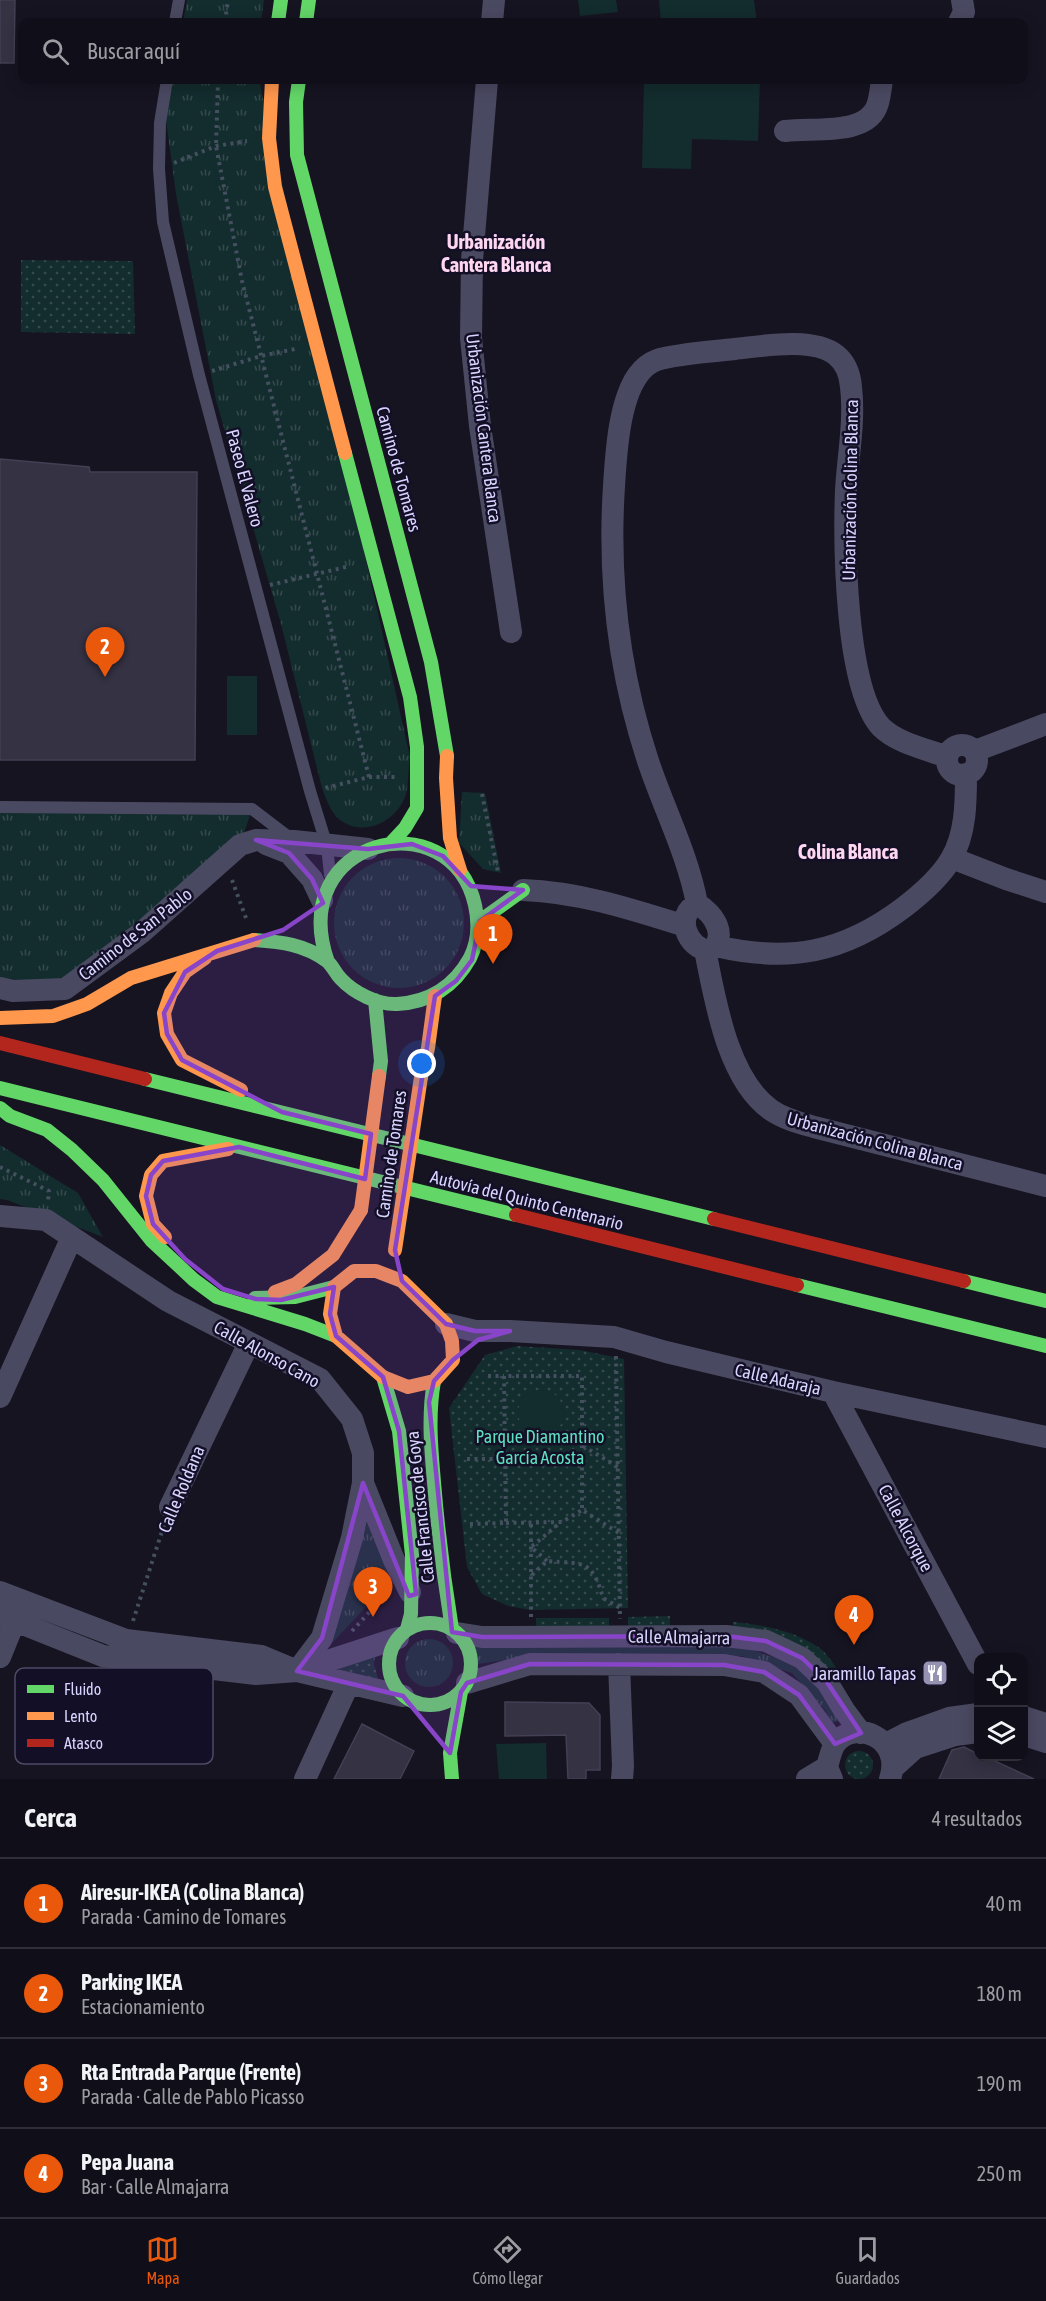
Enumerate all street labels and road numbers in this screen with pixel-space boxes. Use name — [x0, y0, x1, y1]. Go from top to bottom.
street label: Urbanización Cantera Blanca — [462, 332, 506, 524]
street label: Urbanización Colina Blanca — [838, 399, 862, 581]
street label: Camino de Tomares — [372, 404, 426, 534]
street label: Paseo El Valero — [222, 427, 268, 529]
street label: Camino de San Pablo — [74, 883, 196, 985]
street label: Camino de Tomares — [372, 1089, 410, 1219]
street label: Urbanización Colina Blanca — [785, 1107, 965, 1175]
street label: Autovía del Quinto Centenario — [428, 1166, 626, 1234]
street label: Calle Alonso Cano — [210, 1316, 324, 1392]
street label: Calle Adaraja — [733, 1359, 823, 1399]
street label: Calle Francisco de Goya — [402, 1430, 438, 1584]
street label: Calle Roldana — [153, 1442, 209, 1536]
street label: Calle Alcorque — [874, 1481, 938, 1575]
street label: Calle Almajarra — [628, 1626, 730, 1648]

